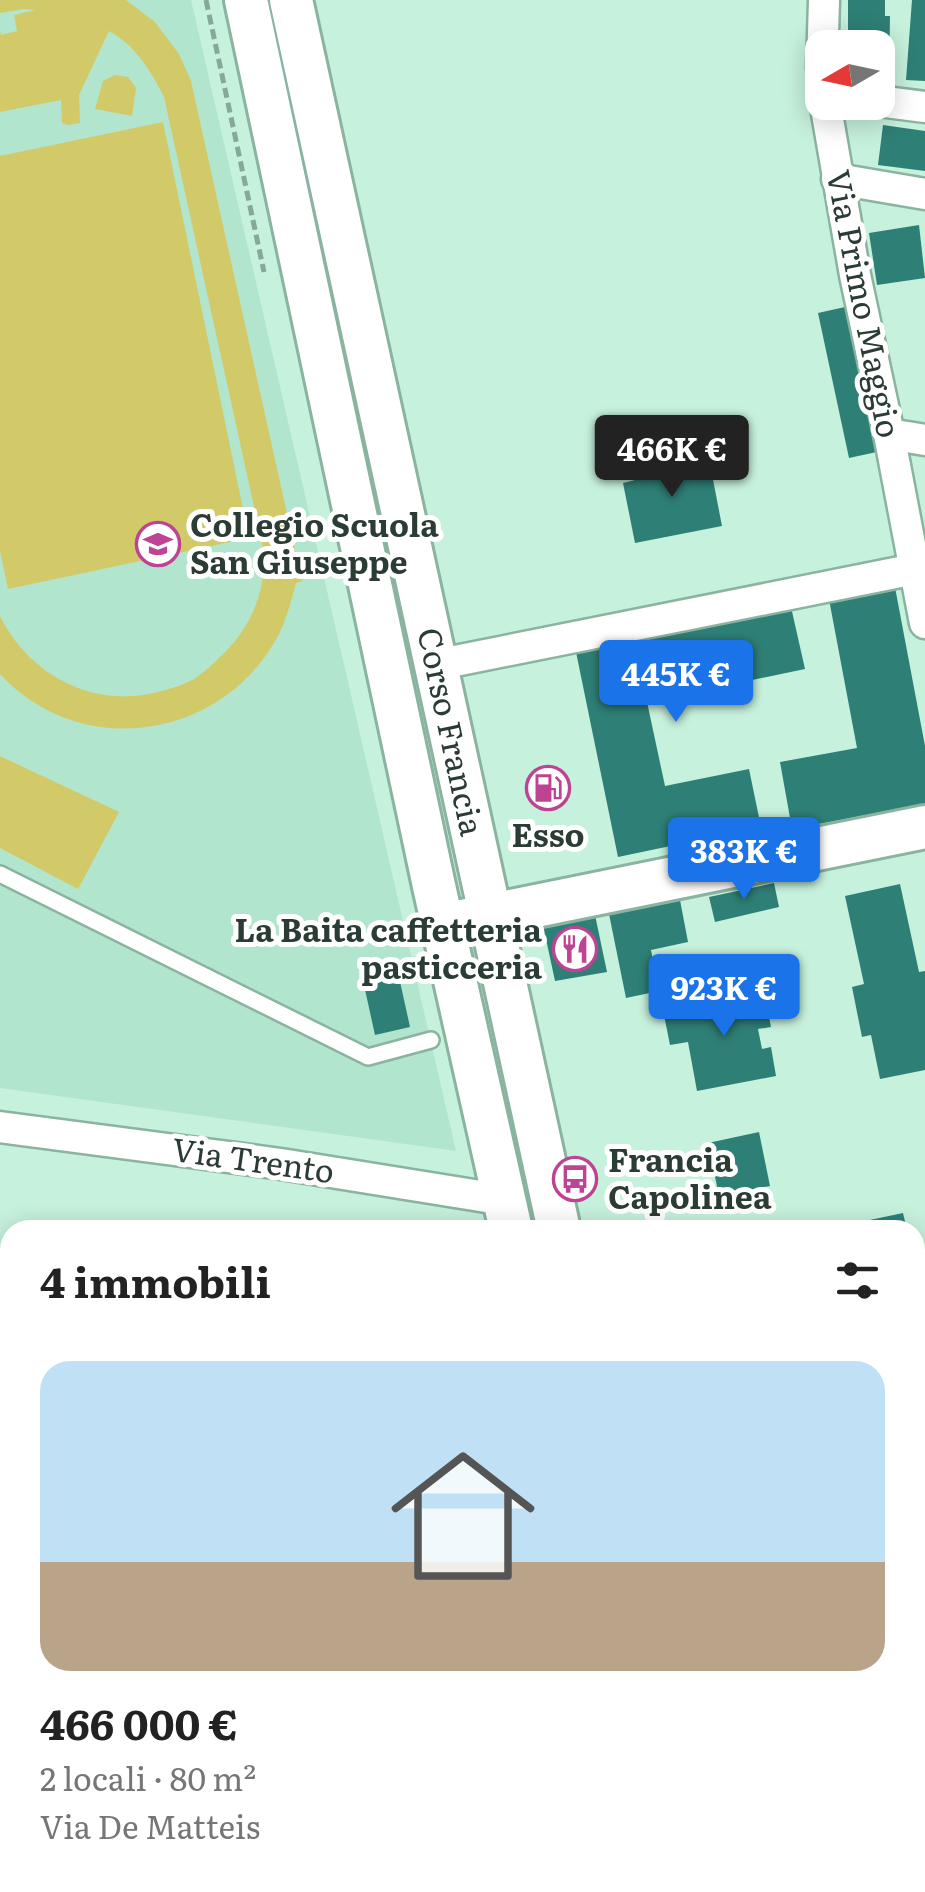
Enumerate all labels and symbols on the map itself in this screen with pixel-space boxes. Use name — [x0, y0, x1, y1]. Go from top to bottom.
north arrow — [805, 30, 895, 120]
street label: Via Primo Maggio — [816, 165, 915, 442]
pin: 466K € — [591, 415, 753, 500]
place label: Collegio Scuola San Giuseppe — [190, 499, 439, 584]
school or university icon: Collegio Scuola San Giuseppe — [135, 521, 181, 567]
street label: Corso Francia — [407, 623, 499, 841]
pin: 445K € — [595, 640, 757, 725]
fuel station icon: Esso — [525, 765, 571, 811]
place label: Esso — [511, 809, 585, 857]
pin: 383K € — [663, 817, 825, 902]
place label: La Baita caffetteria pasticceria — [234, 904, 542, 989]
restaurant icon: La Baita caffetteria pasticceria — [552, 926, 598, 972]
pin: 923K € — [643, 954, 805, 1039]
street label: Via Trento — [169, 1123, 338, 1193]
place label: Francia Capolinea — [608, 1134, 772, 1219]
bus stop icon: Francia Capolinea — [552, 1156, 598, 1202]

